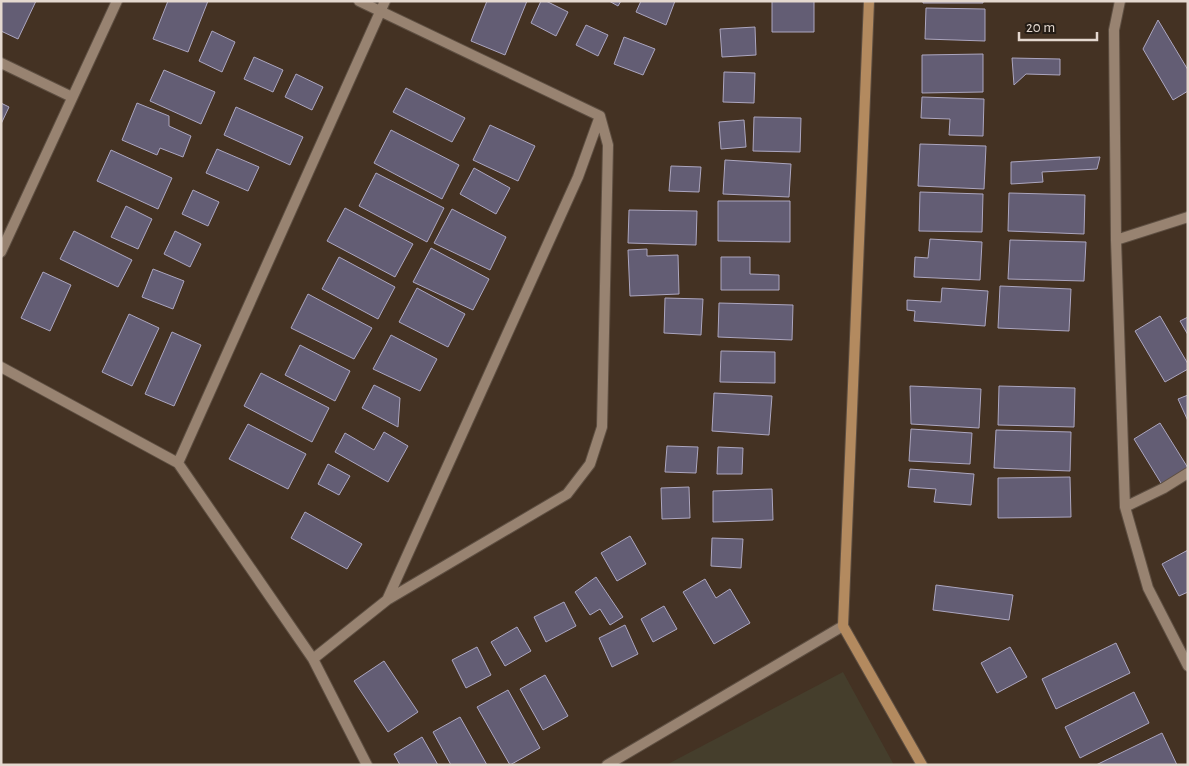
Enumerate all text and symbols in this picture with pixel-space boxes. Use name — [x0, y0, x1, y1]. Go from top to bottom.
scale bar — [1019, 10, 1096, 42]
text: 20 m — [1026, 20, 1055, 35]

